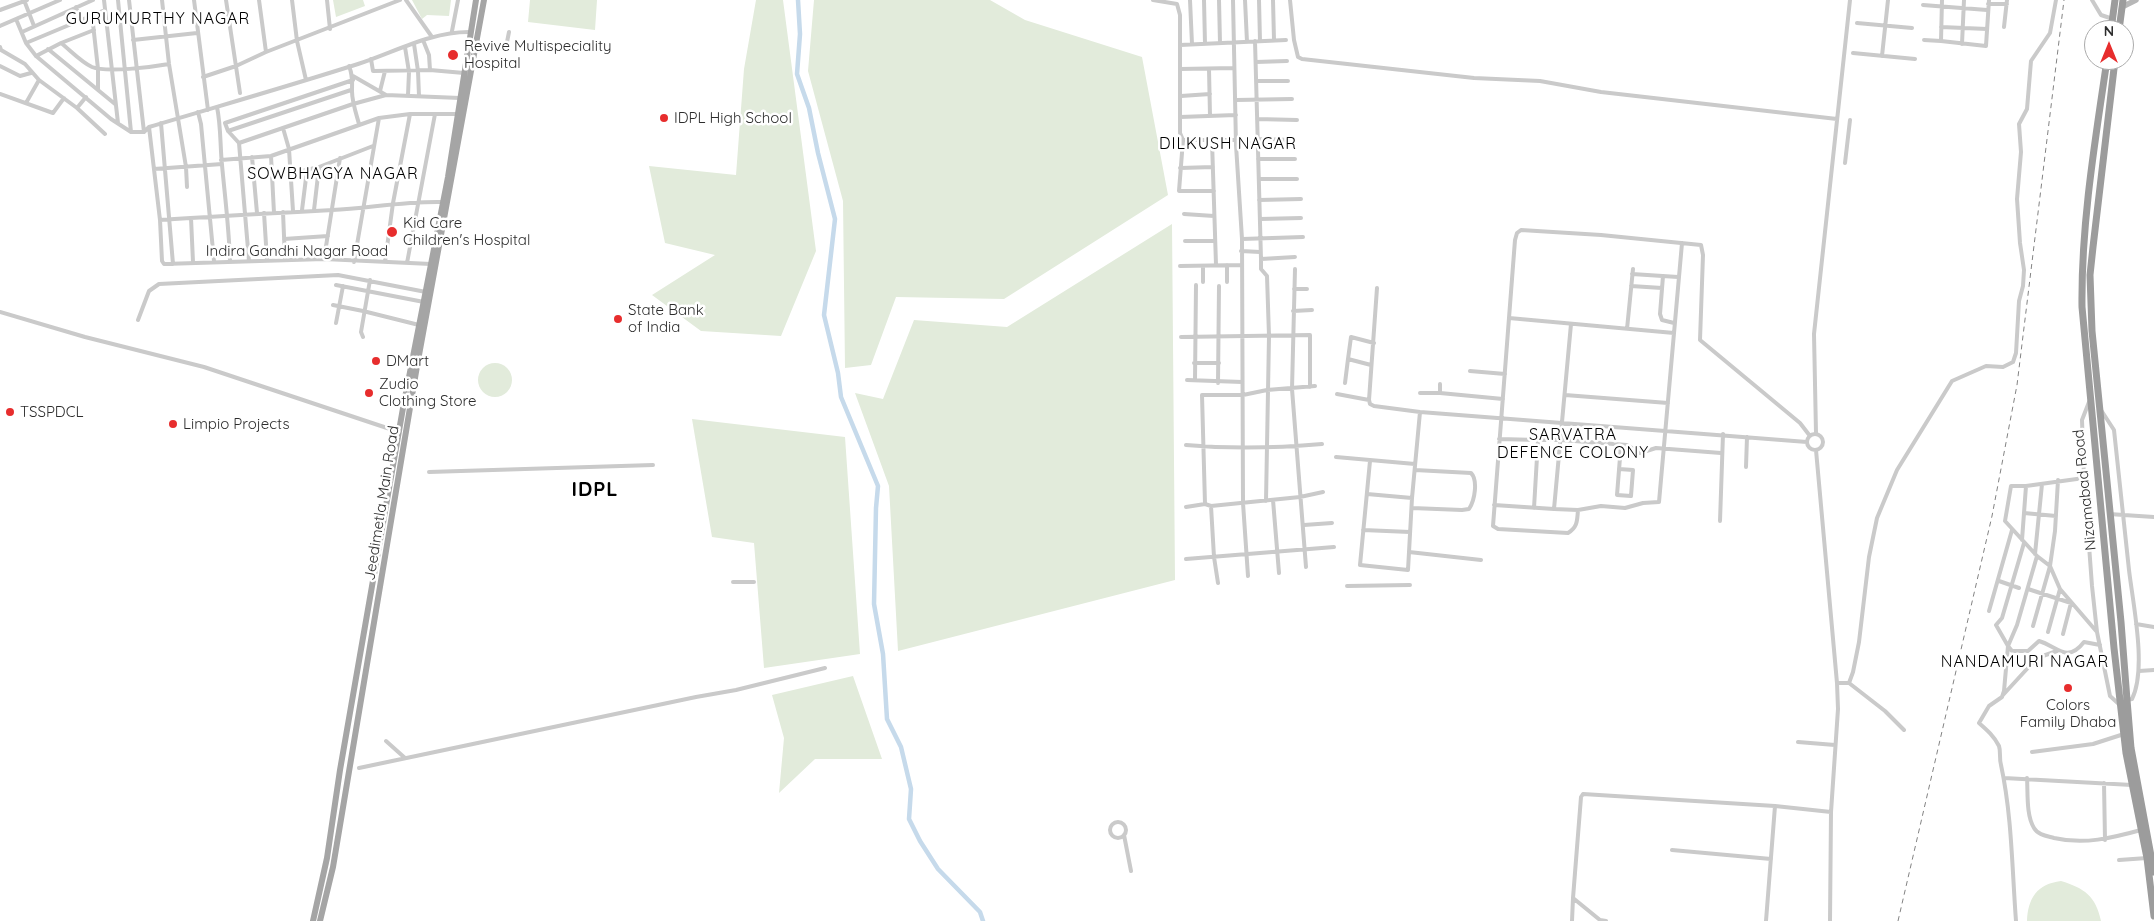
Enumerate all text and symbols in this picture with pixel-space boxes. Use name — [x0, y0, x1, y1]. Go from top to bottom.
district label: GURUMURTHY NAGAR — [64, 9, 252, 29]
north arrow — [2084, 20, 2134, 70]
text: N — [2104, 22, 2114, 40]
place label: Revive Multispeciality Hospital — [464, 37, 612, 72]
marker: Revive Multispeciality Hospital — [446, 48, 460, 62]
place label: IDPL High School — [674, 109, 792, 127]
marker: IDPL High School — [658, 112, 670, 124]
district label: DILKUSH NAGAR — [1157, 134, 1299, 154]
district label: SOWBHAGYA NAGAR — [245, 164, 421, 184]
place label: Kid Care Children's Hospital — [403, 214, 530, 249]
marker: Kid Care Children's Hospital — [385, 225, 399, 239]
street label: Indira Gandhi Nagar Road — [206, 242, 388, 260]
place label: State Bank of India — [628, 301, 704, 336]
marker: State Bank of India — [612, 313, 624, 325]
place label: DMart — [386, 352, 429, 370]
marker: DMart — [370, 355, 382, 367]
place label: Zudio Clothing Store — [379, 375, 477, 410]
marker: Zudio Clothing Store — [363, 387, 375, 399]
place label: TSSPDCL — [20, 403, 83, 421]
marker: TSSPDCL — [4, 406, 16, 418]
place label: Limpio Projects — [183, 415, 289, 433]
marker: Limpio Projects — [167, 418, 179, 430]
street label: Jeedimetla Main Road — [361, 424, 403, 582]
district label: SARVATRA DEFENCE COLONY — [1495, 425, 1651, 463]
street label: Nizamabad Road — [2070, 429, 2100, 551]
district label: IDPL — [571, 478, 619, 502]
district label: NANDAMURI NAGAR — [1939, 652, 2111, 672]
marker: Colors Family Dhaba — [2062, 682, 2074, 694]
place label: Colors Family Dhaba — [2020, 696, 2116, 731]

